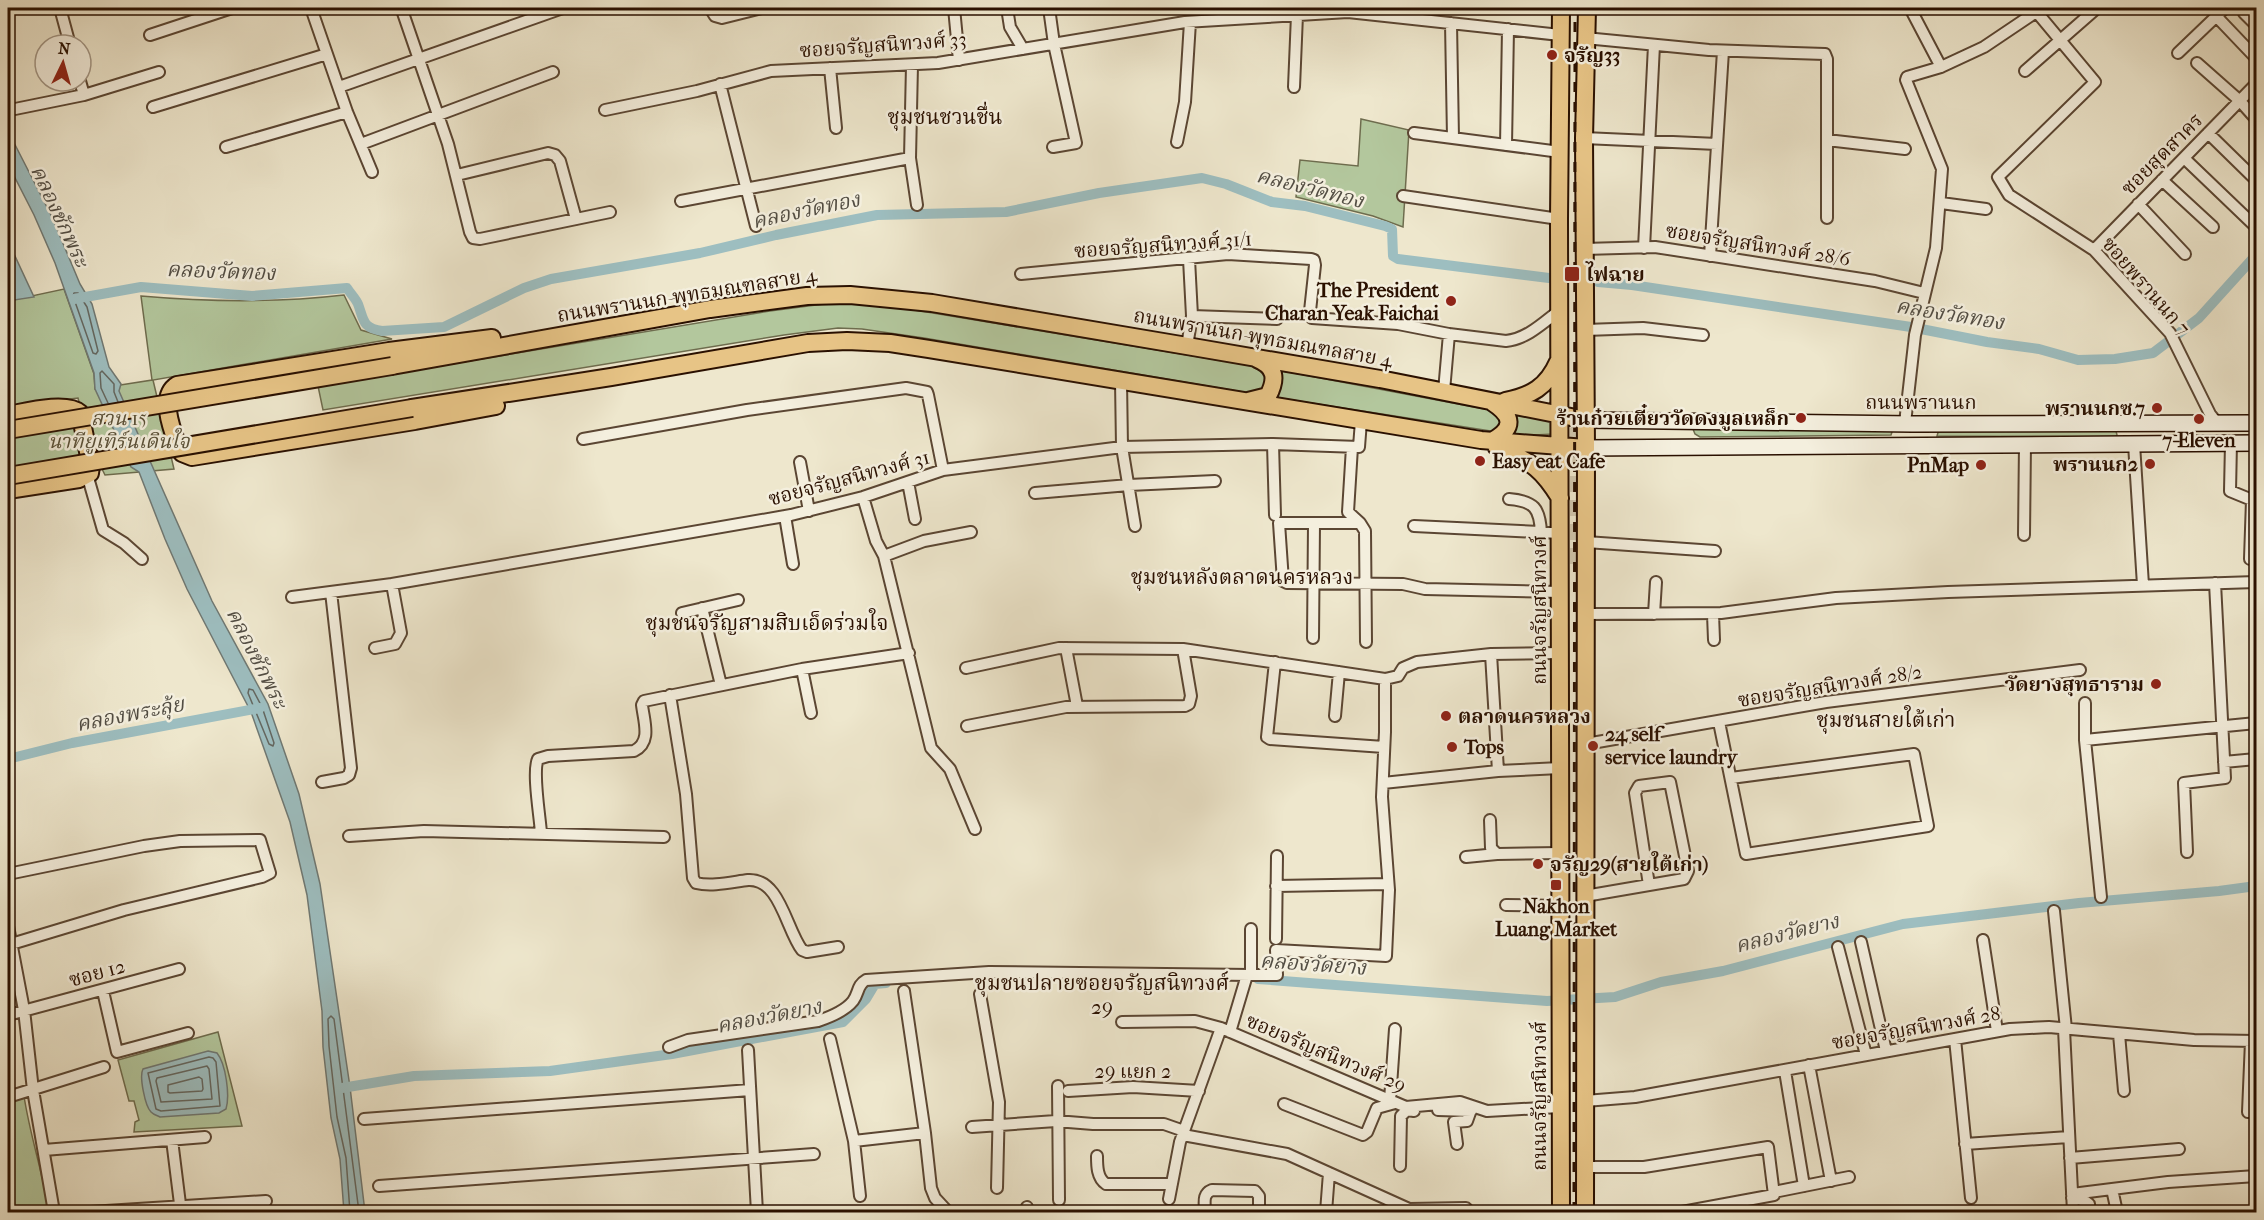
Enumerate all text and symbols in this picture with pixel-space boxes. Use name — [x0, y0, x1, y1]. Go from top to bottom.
street label: ซอยจรัญสนิทวงศ์ 33 — [799, 28, 967, 62]
north arrow — [33, 33, 93, 93]
text: N — [57, 39, 72, 59]
place label: จรัญ33 — [1564, 44, 1620, 67]
marker: จรัญ33 — [1545, 48, 1559, 62]
district label: ชุมชนชวนชื่น — [888, 101, 1003, 131]
street label: ซอยสุดสาคร — [2117, 109, 2208, 200]
water label: คลองชักพระ — [26, 161, 95, 272]
water label: คลองวัดทอง — [1254, 163, 1367, 213]
water label: คลองวัดทอง — [750, 187, 863, 233]
street label: ซอยจรัญสนิทวงศ์ 28/6 — [1664, 219, 1852, 271]
street label: ซอยจรัญสนิทวงศ์ 31/1 — [1073, 227, 1253, 263]
street label: ซอยพรานนก 7 — [2097, 232, 2195, 340]
water label: คลองวัดทอง — [166, 257, 278, 285]
place label: ไฟฉาย — [1585, 261, 1645, 286]
street label: ถนนพรานนก-พุทธมณฑลสาย 4 — [555, 263, 820, 328]
marker: ไฟฉาย — [1563, 265, 1581, 283]
place label: The President Charan Yeak Faichai — [1265, 279, 1440, 325]
marker: The President Charan Yeak Faichai — [1444, 294, 1458, 308]
water label: คลองวัดทอง — [1894, 294, 2007, 335]
street label: ถนนพรานนก-พุทธมณฑลสาย 4 — [1131, 304, 1396, 373]
street label: ถนนพรานนก — [1865, 391, 1977, 414]
place label: พรานนกซ.7 — [2045, 397, 2145, 420]
marker: พรานนกซ.7 — [2150, 401, 2164, 415]
place label: ร้านก๋วยเตี๋ยววัดดงมูลเหล็ก — [1556, 403, 1789, 431]
park label: สวน 15 นาทียูเทิร์นเดินใจ — [48, 407, 190, 454]
marker: ร้านก๋วยเตี๋ยววัดดงมูลเหล็ก — [1794, 411, 1808, 425]
marker: 7-Eleven — [2192, 412, 2206, 426]
place label: 7-Eleven — [2161, 429, 2236, 452]
street label: ซอยจรัญสนิทวงศ์ 31 — [766, 445, 932, 511]
place label: Easy eat Cafe — [1492, 450, 1605, 473]
place label: พรานนก2 — [2053, 453, 2138, 476]
marker: Easy eat Cafe — [1473, 454, 1487, 468]
place label: PnMap — [1907, 454, 1969, 477]
marker: พรานนก2 — [2143, 457, 2157, 471]
marker: PnMap — [1974, 458, 1988, 472]
street label: ถนนจรัญสนิทวงศ์ — [1528, 535, 1551, 685]
district label: ชุมชนหลังตลาดนครหลวง — [1131, 565, 1353, 591]
water label: คลองชักพระ — [222, 604, 293, 714]
district label: ชุมชนจรัญสามสิบเอ็ดร่วมใจ — [645, 608, 889, 637]
street label: ซอยจรัญสนิทวงศ์ 28/2 — [1736, 660, 1924, 712]
place label: วัดยางสุทธาราม — [2004, 673, 2144, 697]
marker: วัดยางสุทธาราม — [2149, 677, 2163, 691]
water label: คลองพระลุ้ย — [74, 692, 188, 738]
place label: ตลาดนครหลวง — [1458, 705, 1591, 728]
district label: ชุมชนสายใต้เก่า — [1817, 705, 1955, 734]
marker: ตลาดนครหลวง — [1439, 709, 1453, 723]
place label: 24 self service laundry — [1605, 723, 1739, 769]
place label: Tops — [1463, 736, 1505, 759]
marker: 24 self service laundry — [1586, 739, 1600, 753]
marker: Tops — [1445, 740, 1459, 754]
place label: จรัญ29(สายใต้เก่า) — [1550, 851, 1708, 876]
marker: จรัญ29(สายใต้เก่า) — [1531, 857, 1545, 871]
marker: Nakhon Luang Market — [1549, 878, 1563, 892]
place label: Nakhon Luang Market — [1495, 895, 1618, 941]
water label: คลองวัดยาง — [1733, 908, 1843, 957]
water label: คลองวัดยาง — [1259, 948, 1368, 980]
street label: ซอย 12 — [66, 954, 128, 992]
district label: ชุมชนปลายซอยจรัญสนิทวงศ์ 29 — [975, 970, 1229, 1019]
water label: คลองวัดยาง — [715, 994, 825, 1038]
street label: ซอยจรัญสนิทวงศ์ 28 — [1830, 1002, 2002, 1054]
street label: ซอยจรัญสนิทวงศ์ 29 — [1243, 1009, 1409, 1097]
street label: ถนนจรัญสนิทวงศ์ — [1528, 1021, 1551, 1171]
street label: 29 แยก 2 — [1095, 1060, 1171, 1083]

